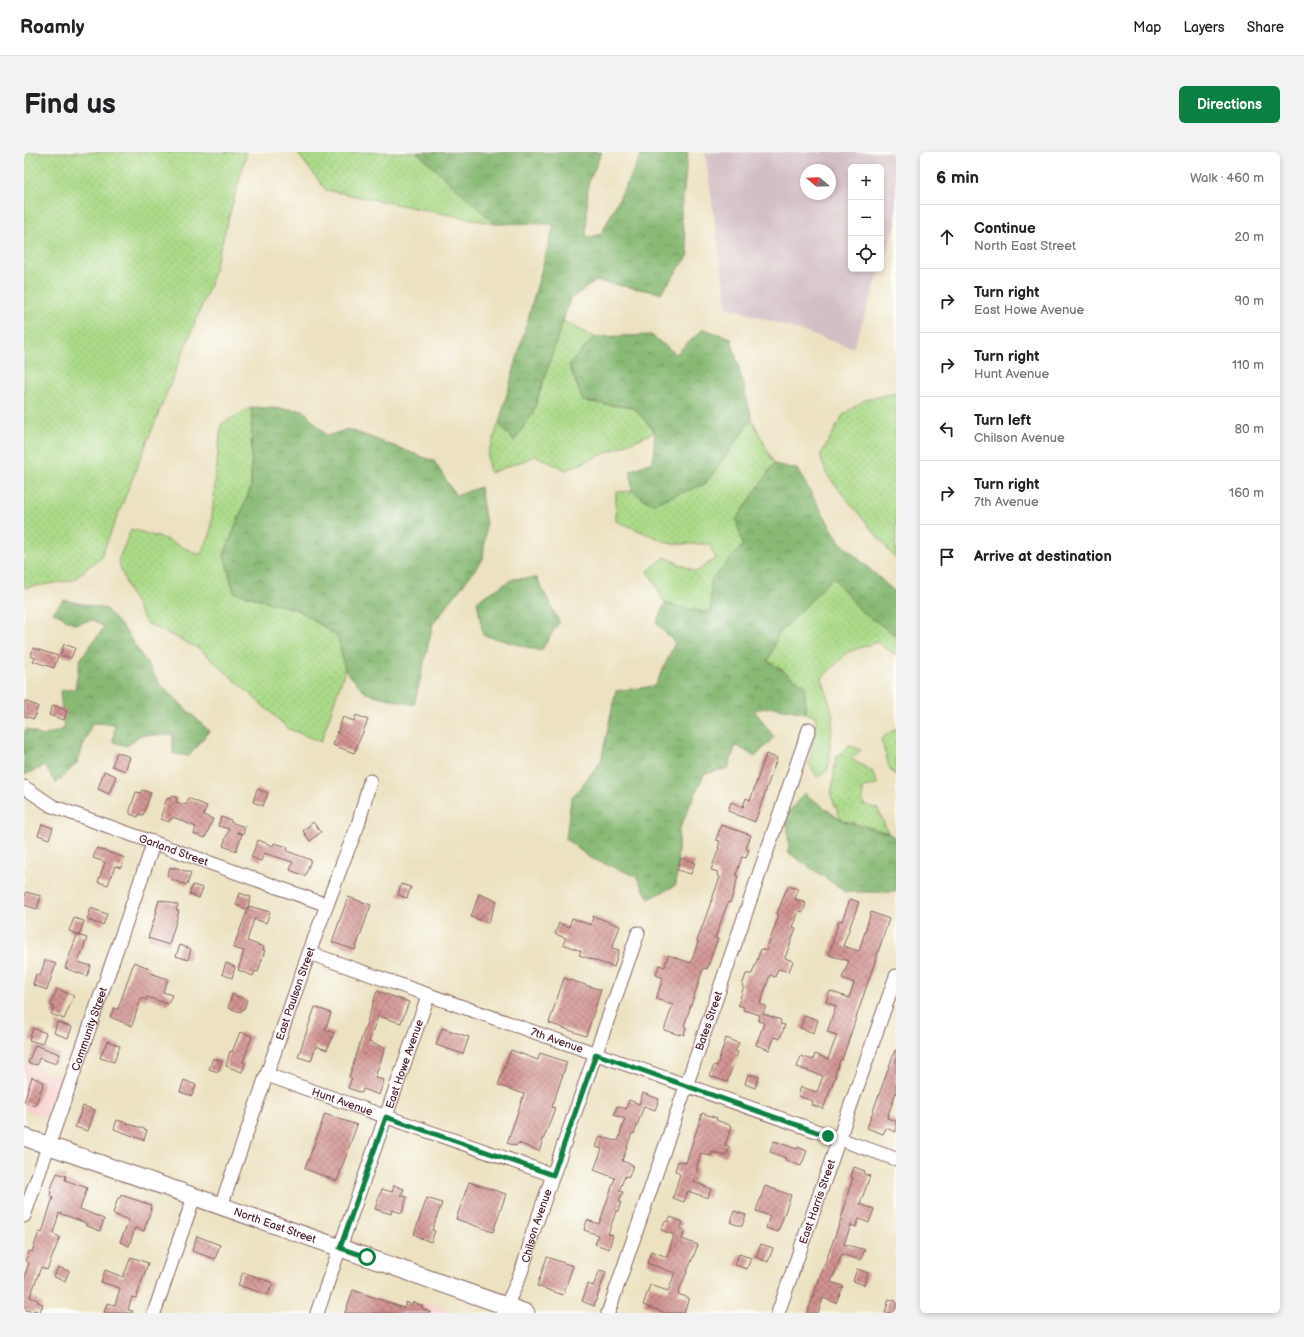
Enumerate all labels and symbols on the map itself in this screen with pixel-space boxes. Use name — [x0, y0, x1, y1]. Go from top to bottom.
north arrow — [800, 164, 836, 200]
street label: Garland Street — [137, 831, 210, 868]
street label: East Paulson Street — [273, 945, 317, 1042]
street label: Community Street — [68, 985, 110, 1073]
street label: Bates Street — [692, 989, 725, 1052]
street label: East Howe Avenue — [383, 1017, 426, 1110]
street label: 7th Avenue — [529, 1025, 586, 1055]
street label: Hunt Avenue — [310, 1085, 375, 1118]
route end — [819, 1127, 837, 1145]
street label: East Harris Street — [796, 1157, 838, 1246]
street label: Chilson Avenue — [518, 1187, 554, 1264]
street label: North East Street — [232, 1205, 319, 1246]
route start — [358, 1248, 376, 1266]

